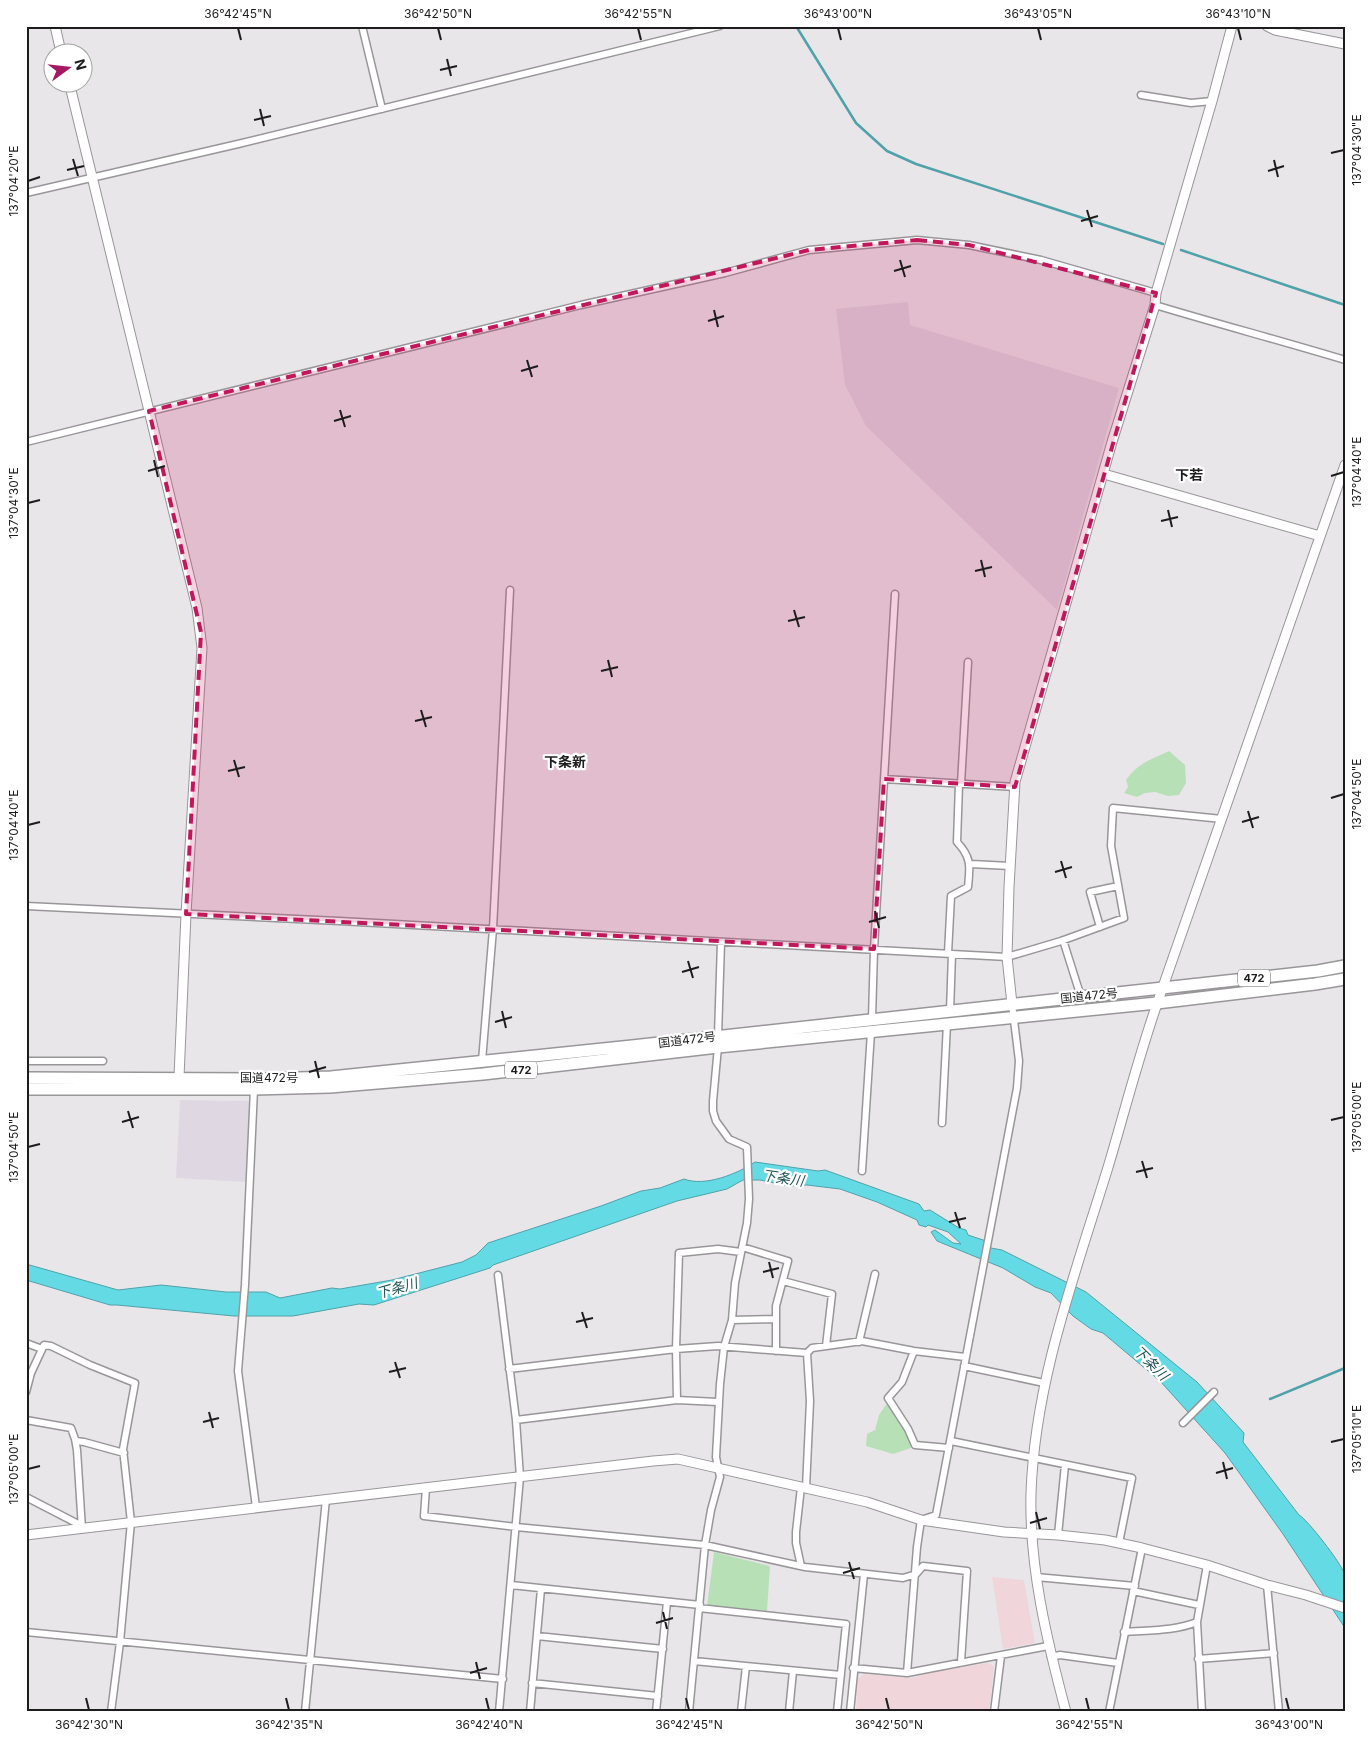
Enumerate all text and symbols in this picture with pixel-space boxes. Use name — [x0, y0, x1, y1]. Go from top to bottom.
text: 36°42'45"N — [204, 6, 272, 21]
text: 36°42'50"N — [404, 6, 472, 21]
text: 36°42'55"N — [604, 6, 672, 21]
text: 36°43'00"N — [804, 6, 872, 21]
text: 36°43'05"N — [1004, 6, 1072, 21]
text: 36°43'10"N — [1205, 6, 1271, 21]
north arrow — [42, 42, 92, 92]
text: N — [71, 57, 91, 72]
text: 137°04'30"E — [1349, 114, 1364, 186]
text: 137°04'20"E — [6, 145, 21, 217]
text: 137°04'40"E — [1349, 437, 1364, 507]
district label: 下若 — [1175, 466, 1203, 483]
text: 137°04'30"E — [6, 467, 21, 539]
district label: 下条新 — [544, 753, 586, 770]
text: 137°04'50"E — [1349, 758, 1364, 830]
text: 137°04'40"E — [6, 790, 21, 860]
road number: 472 — [1238, 970, 1270, 986]
street label: 国道472号 — [1059, 985, 1119, 1006]
street label: 国道472号 — [657, 1029, 717, 1050]
road number: 472 — [505, 1062, 537, 1078]
street label: 国道472号 — [240, 1070, 298, 1085]
text: 137°05'00"E — [1349, 1082, 1364, 1152]
text: 137°04'50"E — [6, 1111, 21, 1183]
water label: 下条川 — [761, 1166, 807, 1189]
water label: 下条川 — [374, 1273, 421, 1301]
water label: 下条川 — [1130, 1342, 1174, 1385]
text: 137°05'10"E — [1349, 1405, 1364, 1473]
text: 137°05'00"E — [6, 1434, 21, 1504]
text: 36°42'30"N — [55, 1717, 123, 1732]
text: 36°42'35"N — [255, 1717, 323, 1732]
text: 36°42'40"N — [455, 1717, 523, 1732]
text: 36°42'45"N — [655, 1717, 723, 1732]
text: 36°42'50"N — [855, 1717, 923, 1732]
text: 36°42'55"N — [1055, 1717, 1123, 1732]
text: 36°43'00"N — [1255, 1717, 1323, 1732]

